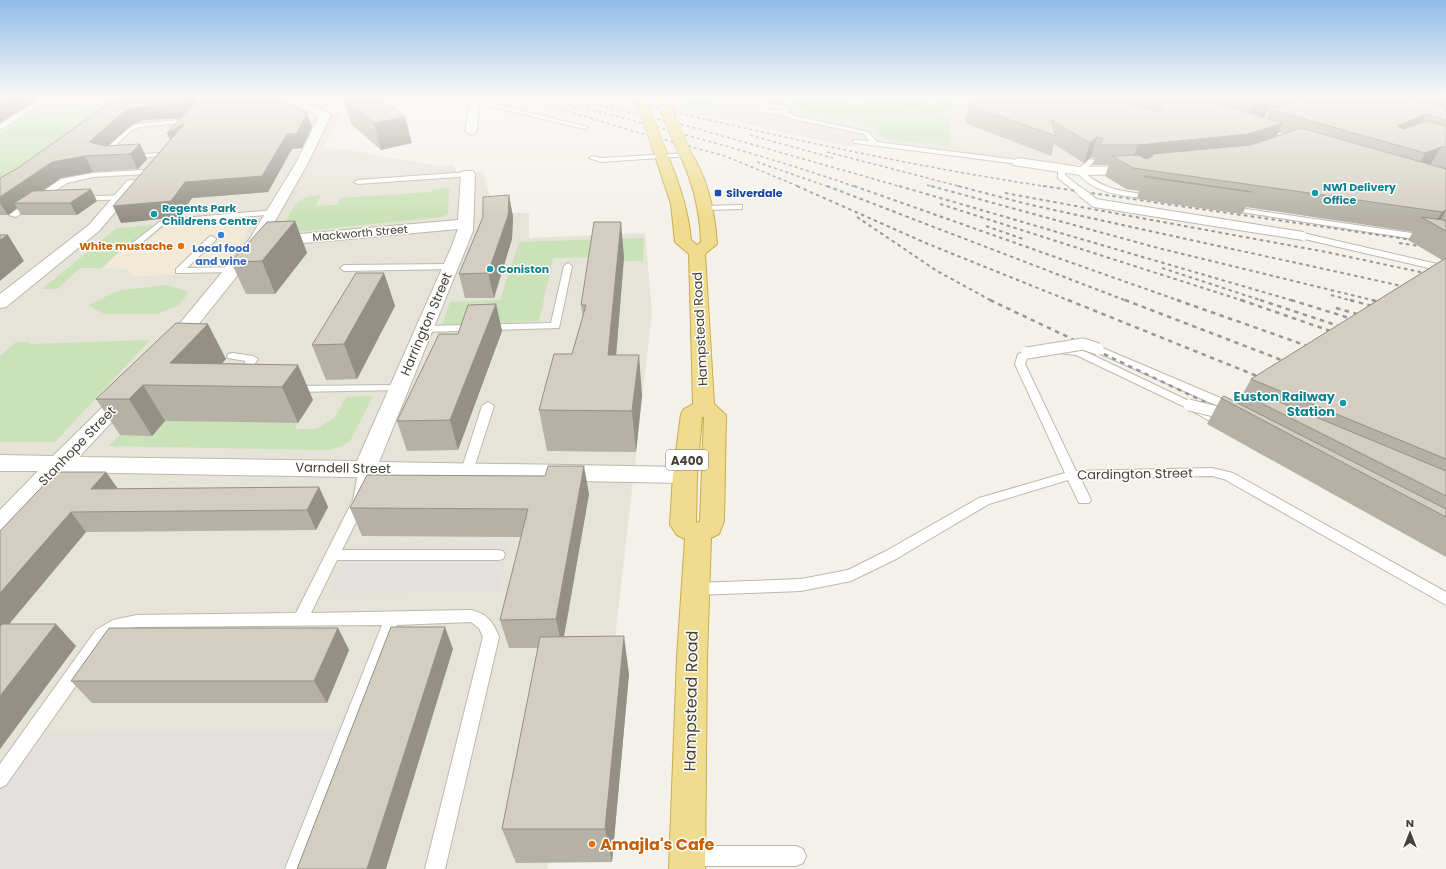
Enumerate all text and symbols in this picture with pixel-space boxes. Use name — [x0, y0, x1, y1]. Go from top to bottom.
place label: NW1 Delivery Office — [1323, 179, 1396, 208]
place label: Silverdale — [726, 185, 783, 201]
marker: Silverdale — [713, 188, 723, 198]
marker: NW1 Delivery Office — [1310, 188, 1320, 198]
place label: Regents Park Childrens Centre — [162, 200, 258, 229]
marker: Regents Park Childrens Centre — [149, 209, 159, 219]
street label: Mackworth Street — [312, 221, 408, 245]
marker: Local food and wine — [216, 230, 226, 240]
place label: White mustache — [79, 238, 173, 254]
place label: Local food and wine — [192, 240, 250, 269]
marker: White mustache — [176, 241, 186, 251]
place label: Coniston — [498, 261, 549, 277]
marker: Coniston — [485, 264, 495, 274]
street label: Harrington Street — [396, 269, 456, 379]
street label: Hampstead Road — [688, 271, 712, 387]
place label: Euston Railway Station — [1234, 387, 1336, 421]
marker: Euston Railway Station — [1338, 398, 1348, 408]
street label: Stanhope Street — [34, 402, 120, 490]
road number: A400 — [666, 450, 708, 470]
street label: Varndell Street — [295, 458, 391, 478]
street label: Cardington Street — [1077, 463, 1193, 485]
street label: Hampstead Road — [678, 630, 704, 772]
north arrow — [1390, 813, 1430, 853]
text: N — [1406, 815, 1414, 831]
place label: Amajla's Cafe — [600, 833, 715, 856]
marker: Amajla's Cafe — [587, 839, 597, 849]

